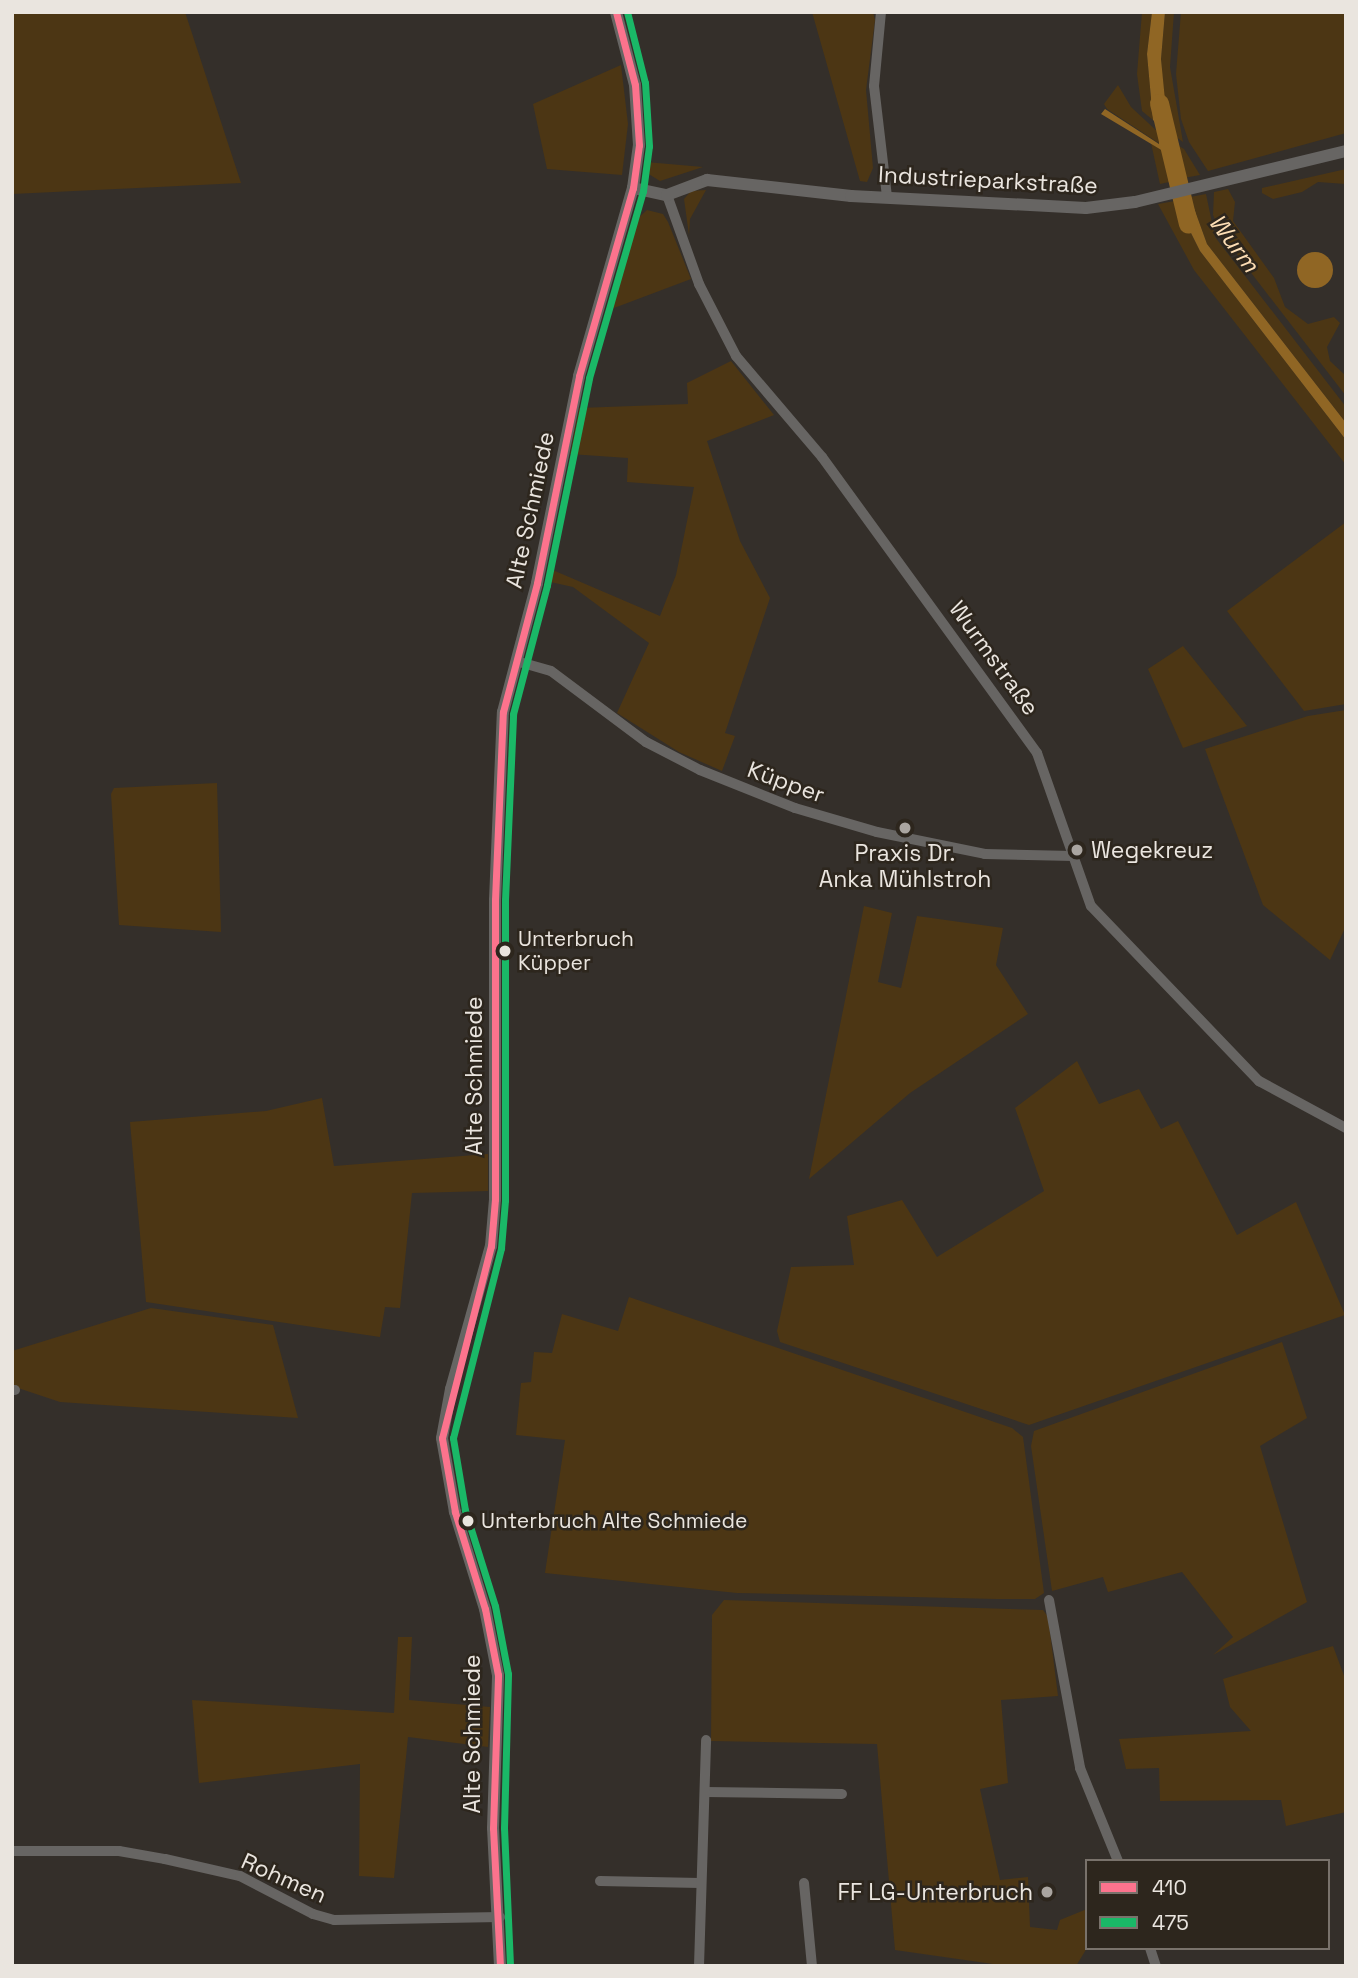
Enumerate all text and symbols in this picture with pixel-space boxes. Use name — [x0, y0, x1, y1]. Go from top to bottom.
street label: Industrieparkstraße — [878, 160, 1098, 200]
water label: Wurm — [1203, 208, 1265, 278]
street label: Alte Schmiede — [500, 429, 560, 591]
street label: Wurmstraße — [943, 595, 1045, 721]
street label: Küpper — [744, 755, 828, 809]
marker: Praxis Dr. Anka Mühlstroh — [897, 820, 913, 836]
place label: Wegekreuz — [1091, 836, 1213, 864]
place label: Praxis Dr. Anka Mühlstroh — [819, 839, 991, 893]
marker: Wegekreuz — [1069, 842, 1085, 858]
place label: Unterbruch Küpper — [518, 926, 634, 976]
marker: Unterbruch Küpper — [498, 944, 512, 958]
street label: Alte Schmiede — [460, 996, 488, 1156]
place label: Unterbruch Alte Schmiede — [481, 1508, 748, 1534]
marker: Unterbruch Alte Schmiede — [461, 1514, 475, 1528]
street label: Alte Schmiede — [458, 1654, 486, 1814]
street label: Rohmen — [237, 1847, 331, 1909]
legend — [1085, 1859, 1330, 1950]
text: 410 — [1152, 1874, 1187, 1901]
place label: FF LG-Unterbruch — [838, 1878, 1033, 1906]
marker: FF LG-Unterbruch — [1039, 1884, 1055, 1900]
text: 475 — [1152, 1909, 1189, 1936]

